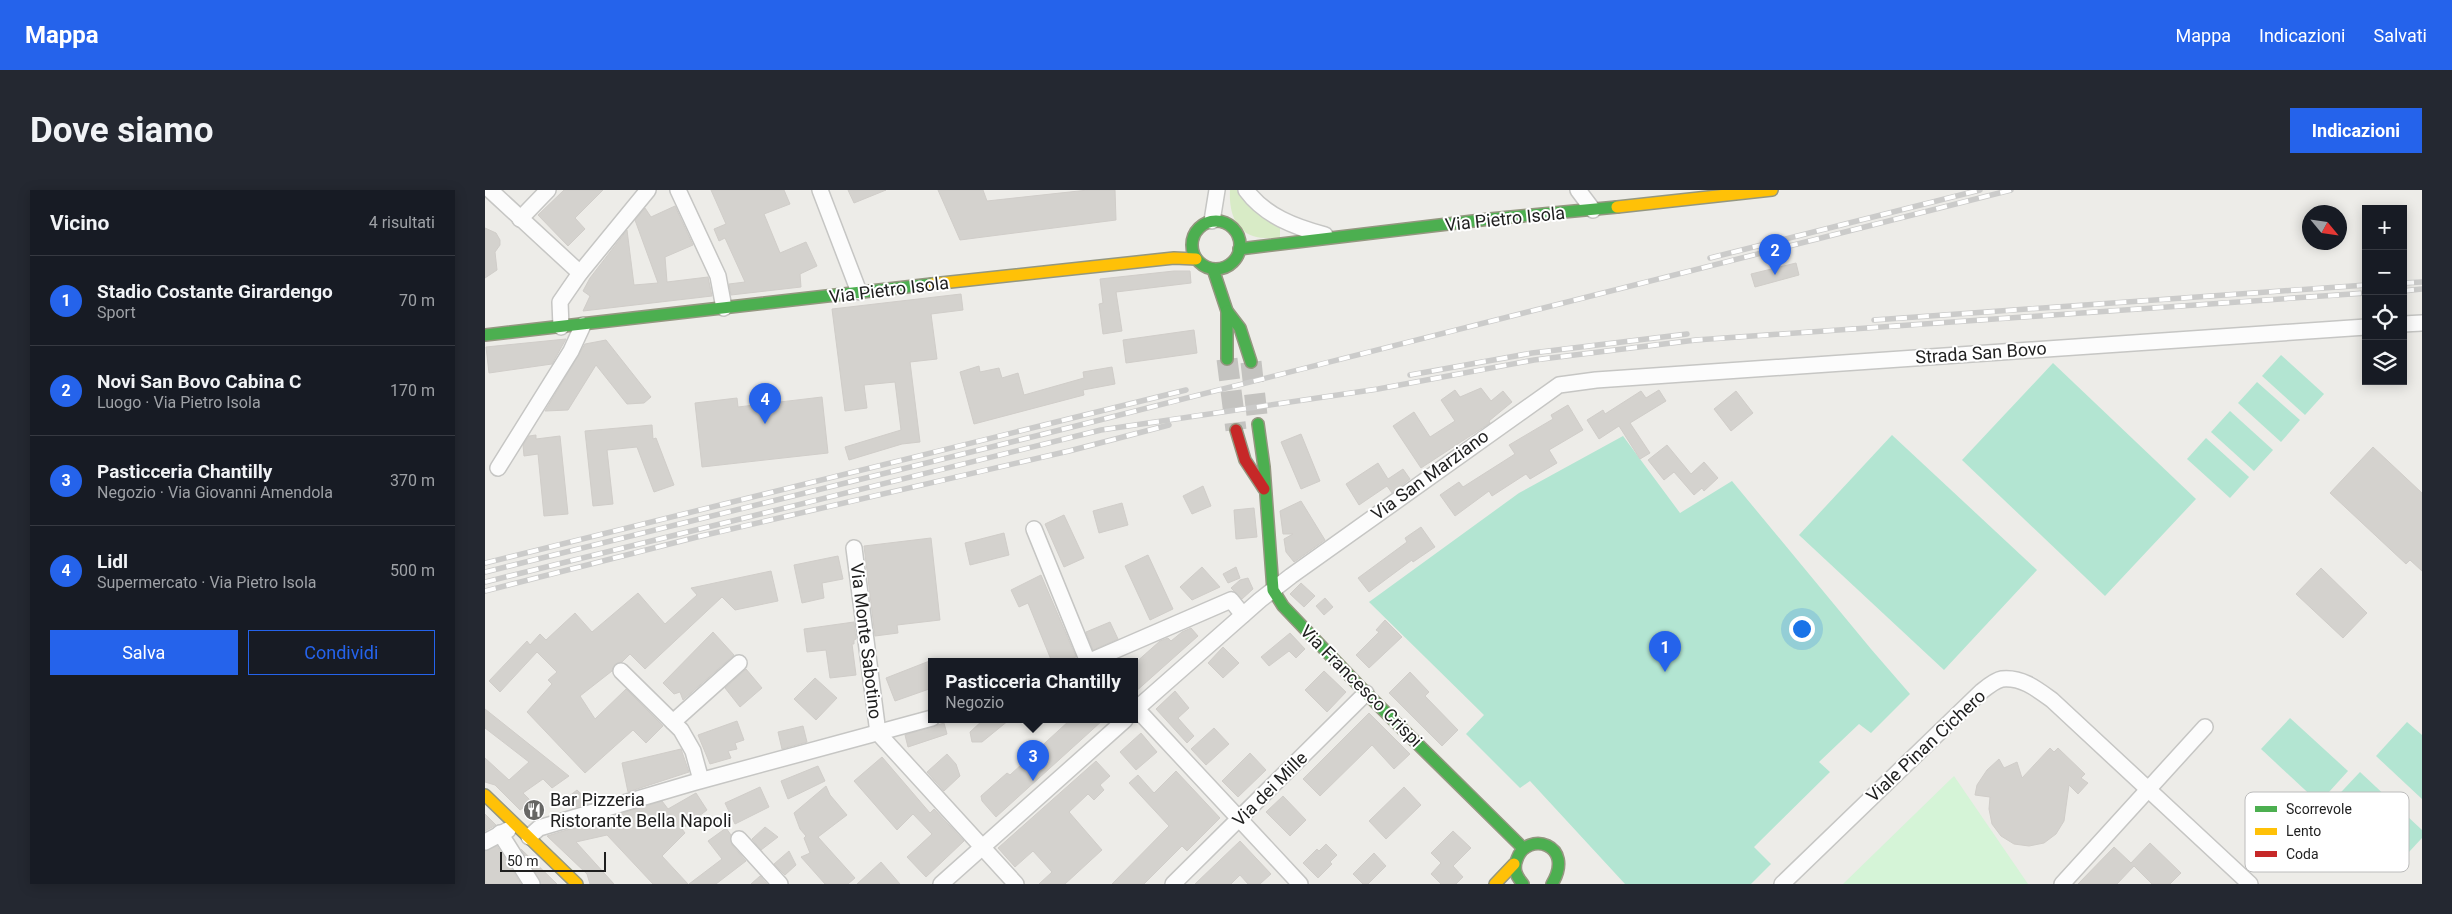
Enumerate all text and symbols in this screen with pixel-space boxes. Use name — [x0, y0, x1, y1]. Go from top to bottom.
text: Mappa — [25, 21, 99, 49]
text: Mappa — [2176, 25, 2231, 46]
text: Indicazioni — [2259, 25, 2346, 46]
text: Salvati — [2374, 25, 2427, 46]
button: Indicazioni — [2290, 108, 2422, 153]
text: Dove siamo — [30, 110, 213, 151]
street label: Via Pietro Isola — [1444, 202, 1566, 235]
north arrow — [2302, 205, 2347, 250]
map controls — [2362, 205, 2407, 385]
button: + — [2362, 205, 2407, 250]
text: Vicino — [50, 211, 109, 235]
text: 4 risultati — [369, 213, 435, 232]
pin: 2 — [1759, 234, 1791, 275]
button: − — [2362, 250, 2407, 295]
street label: Via Pietro Isola — [828, 272, 950, 307]
text: Stadio Costante Girardengo — [97, 280, 333, 303]
text: 1 — [61, 291, 71, 310]
text: 70 m — [399, 291, 435, 310]
button: locate — [2362, 295, 2407, 340]
text: Sport — [97, 303, 136, 322]
street label: Strada San Bovo — [1915, 337, 2047, 368]
button: layers — [2362, 340, 2407, 385]
text: Novi San Bovo Cabina C — [97, 370, 302, 393]
text: 2 — [61, 381, 71, 400]
text: 170 m — [390, 381, 435, 400]
pin: 4 — [749, 383, 781, 424]
text: Luogo · Via Pietro Isola — [97, 393, 261, 412]
street label: Via San Marziano — [1367, 425, 1492, 524]
text: Pasticceria Chantilly — [97, 460, 272, 483]
text: 3 — [61, 471, 71, 490]
text: 370 m — [390, 471, 435, 490]
text: Negozio · Via Giovanni Amendola — [97, 483, 333, 502]
text: Lidl — [97, 550, 128, 573]
text: 4 — [61, 561, 71, 580]
text: 500 m — [390, 561, 435, 580]
street label: Via Monte Sabotino — [846, 562, 886, 720]
text: Supermercato · Via Pietro Isola — [97, 573, 317, 592]
your location — [1789, 616, 1815, 642]
street label: Via Francesco Crispi — [1296, 620, 1427, 751]
button: Salva — [50, 630, 238, 675]
button: Condividi — [248, 630, 435, 675]
pin: 1 — [1649, 631, 1681, 672]
popup — [928, 658, 1138, 723]
text: Pasticceria Chantilly — [945, 670, 1121, 693]
street label: Viale Pinan Cichero — [1862, 685, 1990, 806]
text: Negozio — [945, 693, 1004, 712]
pin: 3 — [1017, 740, 1049, 781]
street label: Via dei Mille — [1228, 747, 1311, 830]
place label: Bar Pizzeria Ristorante Bella Napoli — [550, 789, 732, 831]
legend — [2245, 792, 2409, 872]
restaurant icon: Bar Pizzeria Ristorante Bella Napoli — [522, 798, 546, 822]
text: Scorrevole — [2286, 801, 2352, 817]
text: Lento — [2286, 823, 2321, 839]
text: Coda — [2286, 846, 2319, 862]
scale bar — [500, 849, 606, 872]
text: 50 m — [507, 853, 539, 869]

